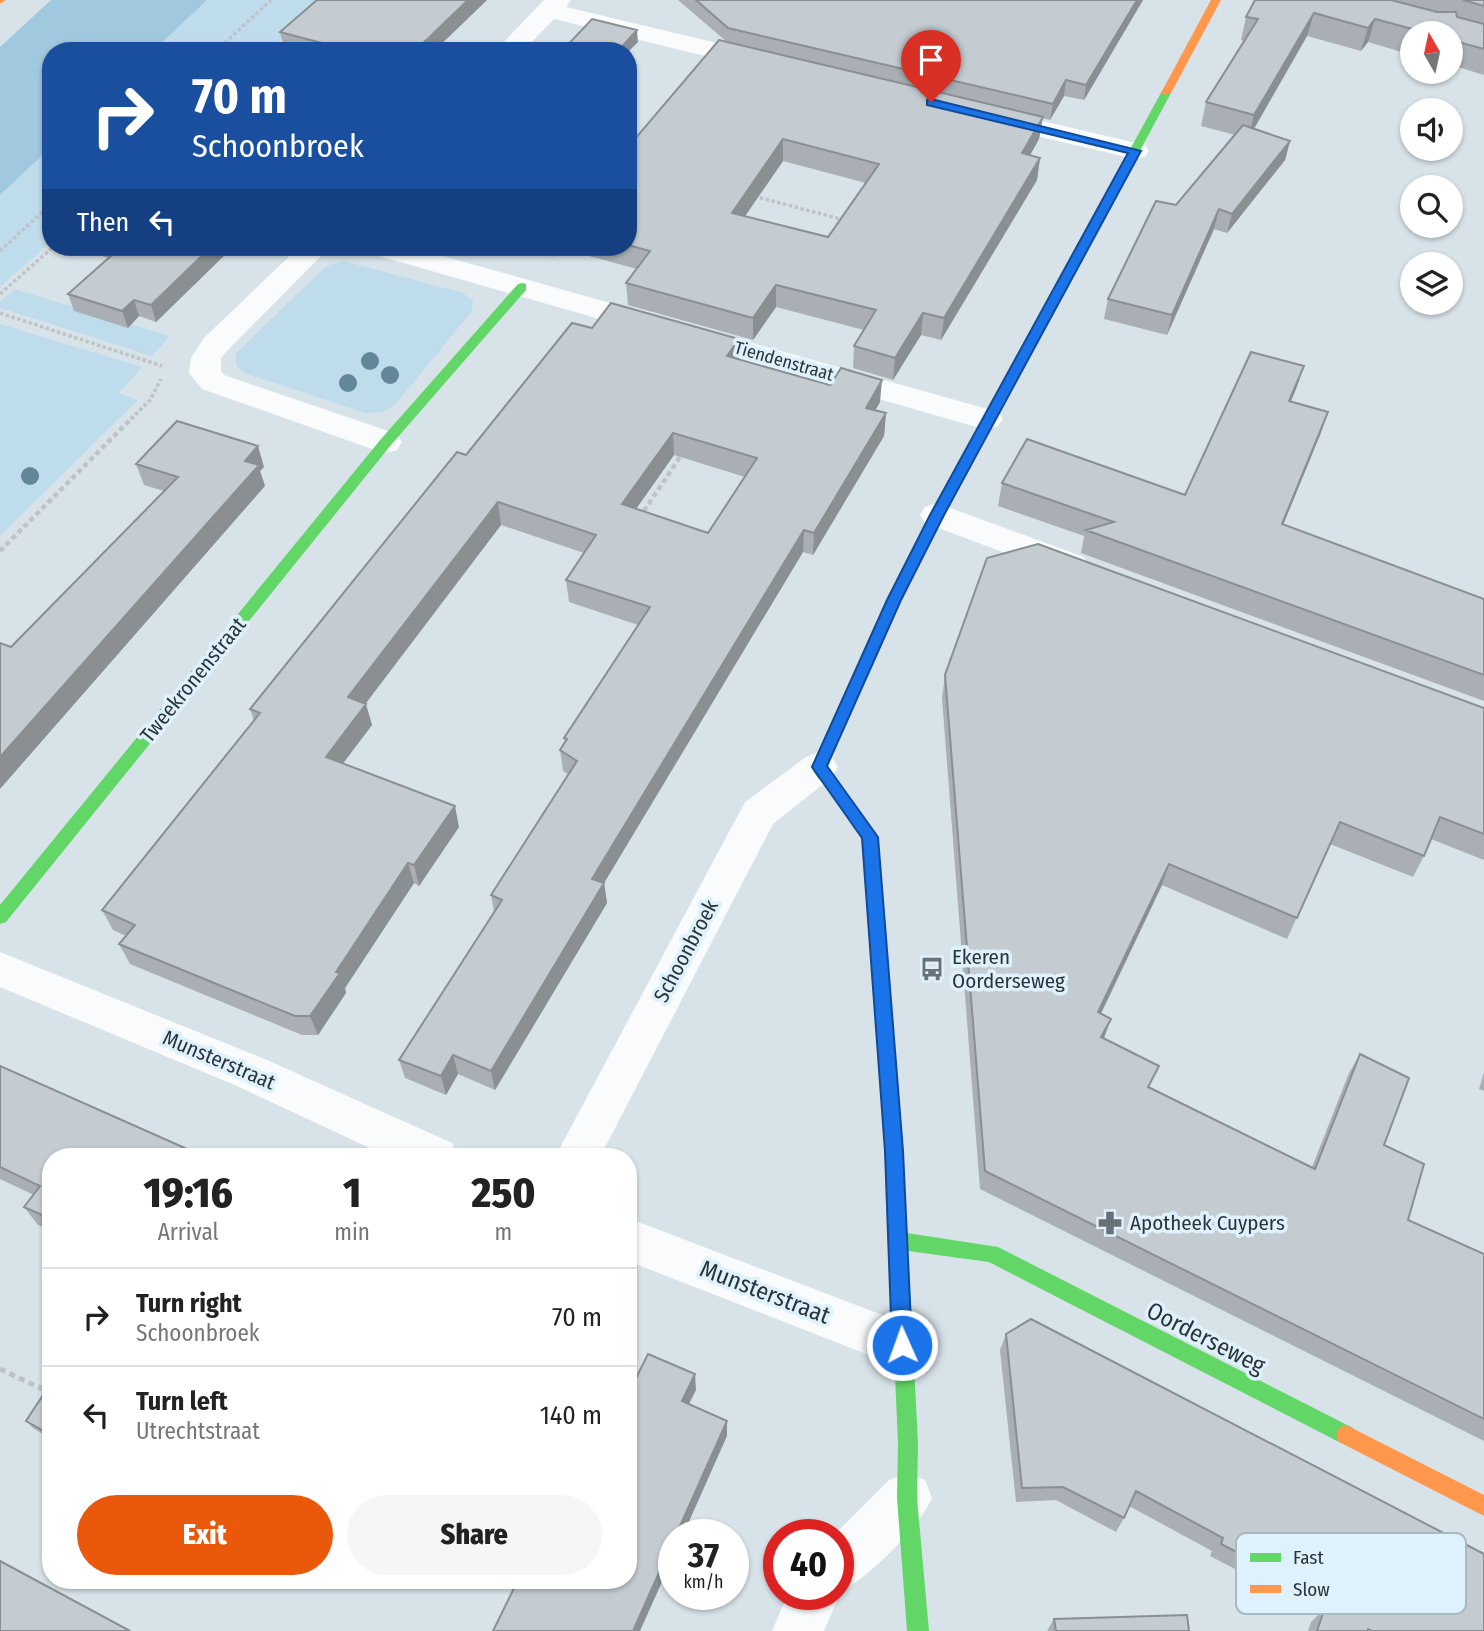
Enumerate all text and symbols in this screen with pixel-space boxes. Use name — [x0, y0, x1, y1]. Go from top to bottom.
north arrow — [1400, 21, 1463, 84]
map controls — [1400, 21, 1463, 315]
pin — [901, 30, 961, 102]
icon: arrive — [912, 41, 950, 79]
text: 70 m — [192, 67, 287, 126]
icon: right — [77, 70, 168, 161]
button: sound — [1400, 98, 1463, 161]
text: Schoonbroek — [192, 127, 364, 165]
button: search — [1400, 175, 1463, 238]
icon: left — [143, 203, 181, 241]
text: Then — [77, 207, 129, 238]
button: layers — [1400, 252, 1463, 315]
street label: Tiendenstraat — [732, 336, 836, 386]
street label: Tweekronenstraat — [135, 612, 251, 748]
street label: Schoonbroek — [648, 895, 724, 1007]
place label: Ekeren Oorderseweg — [952, 944, 1065, 994]
bus stop icon: Ekeren Oorderseweg — [918, 955, 946, 983]
street label: Munsterstraat — [159, 1025, 279, 1095]
text: 19:16 — [144, 1168, 233, 1218]
text: 1 — [343, 1168, 361, 1218]
text: 250 — [471, 1168, 535, 1218]
pharmacy icon: Apotheek Cuypers — [1096, 1209, 1124, 1237]
place label: Apotheek Cuypers — [1130, 1210, 1285, 1236]
text: Arrival — [158, 1218, 219, 1246]
text: min — [334, 1218, 370, 1246]
text: m — [495, 1218, 512, 1246]
street label: Munsterstraat — [696, 1254, 834, 1330]
text: Turn right — [136, 1288, 242, 1319]
street label: Oorderseweg — [1142, 1296, 1271, 1380]
icon: right — [77, 1298, 115, 1336]
text: 70 m — [552, 1302, 602, 1333]
position arrow — [865, 1308, 939, 1382]
text: Schoonbroek — [136, 1319, 260, 1347]
text: Turn left — [136, 1386, 228, 1417]
icon: left — [77, 1396, 115, 1434]
text: 140 m — [540, 1400, 602, 1431]
text: Utrechtstraat — [136, 1417, 260, 1445]
button: Exit — [77, 1495, 333, 1575]
button: Share — [347, 1495, 602, 1575]
speed limit sign: 40 — [763, 1519, 854, 1610]
legend — [1236, 1533, 1466, 1614]
text: 37 — [688, 1534, 719, 1576]
text: Fast — [1293, 1546, 1324, 1569]
text: km/h — [683, 1571, 724, 1593]
text: Slow — [1293, 1578, 1330, 1601]

